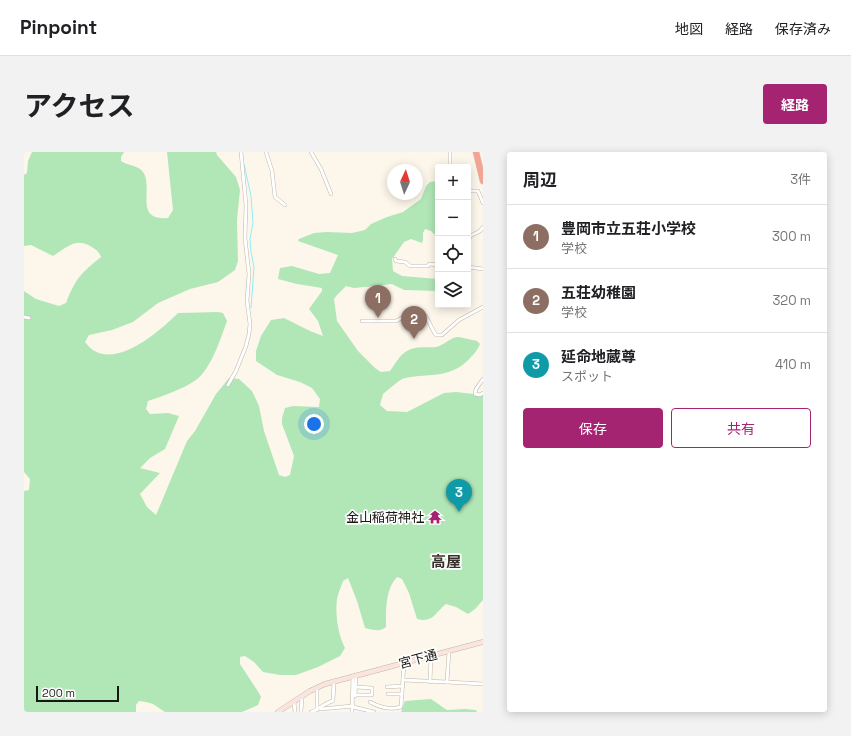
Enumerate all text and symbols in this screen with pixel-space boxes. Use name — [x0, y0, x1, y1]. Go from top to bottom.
text: Pinpoint — [20, 15, 97, 40]
text: 地図 — [675, 20, 703, 38]
text: 経路 — [725, 20, 753, 38]
text: 保存済み — [775, 20, 831, 38]
button: 経路 — [763, 84, 827, 124]
text: アクセス — [24, 88, 135, 124]
north arrow — [387, 164, 423, 200]
map controls — [435, 164, 471, 308]
button: + — [435, 164, 471, 200]
text: 周辺 — [523, 169, 557, 191]
text: 3件 — [790, 171, 811, 188]
button: − — [435, 200, 471, 236]
text: 豊岡市立五荘小学校 — [561, 219, 696, 238]
text: 1 — [533, 228, 539, 245]
text: 300 m — [772, 228, 811, 245]
button: locate — [435, 236, 471, 272]
text: 学校 — [561, 240, 587, 257]
button: layers — [435, 272, 471, 308]
text: 五荘幼稚園 — [561, 283, 636, 302]
pin: 1 — [365, 285, 391, 318]
text: 2 — [532, 292, 540, 309]
text: 320 m — [772, 292, 811, 309]
text: 学校 — [561, 304, 587, 321]
pin: 2 — [401, 306, 427, 339]
text: 延命地蔵尊 — [561, 347, 636, 366]
text: 3 — [532, 356, 540, 373]
text: 410 m — [775, 356, 811, 373]
text: スポット — [561, 368, 613, 385]
button: 保存 — [523, 408, 663, 448]
button: 共有 — [671, 408, 811, 448]
your location — [304, 414, 324, 434]
pin: 3 — [446, 479, 472, 512]
place label: 金山稲荷神社 — [346, 509, 424, 526]
temple icon: 金山稲荷神社 — [427, 509, 443, 525]
district label: 高屋 — [431, 552, 461, 571]
street label: 宮下通 — [397, 646, 439, 672]
scale bar — [36, 684, 119, 703]
text: 200 m — [42, 686, 75, 700]

